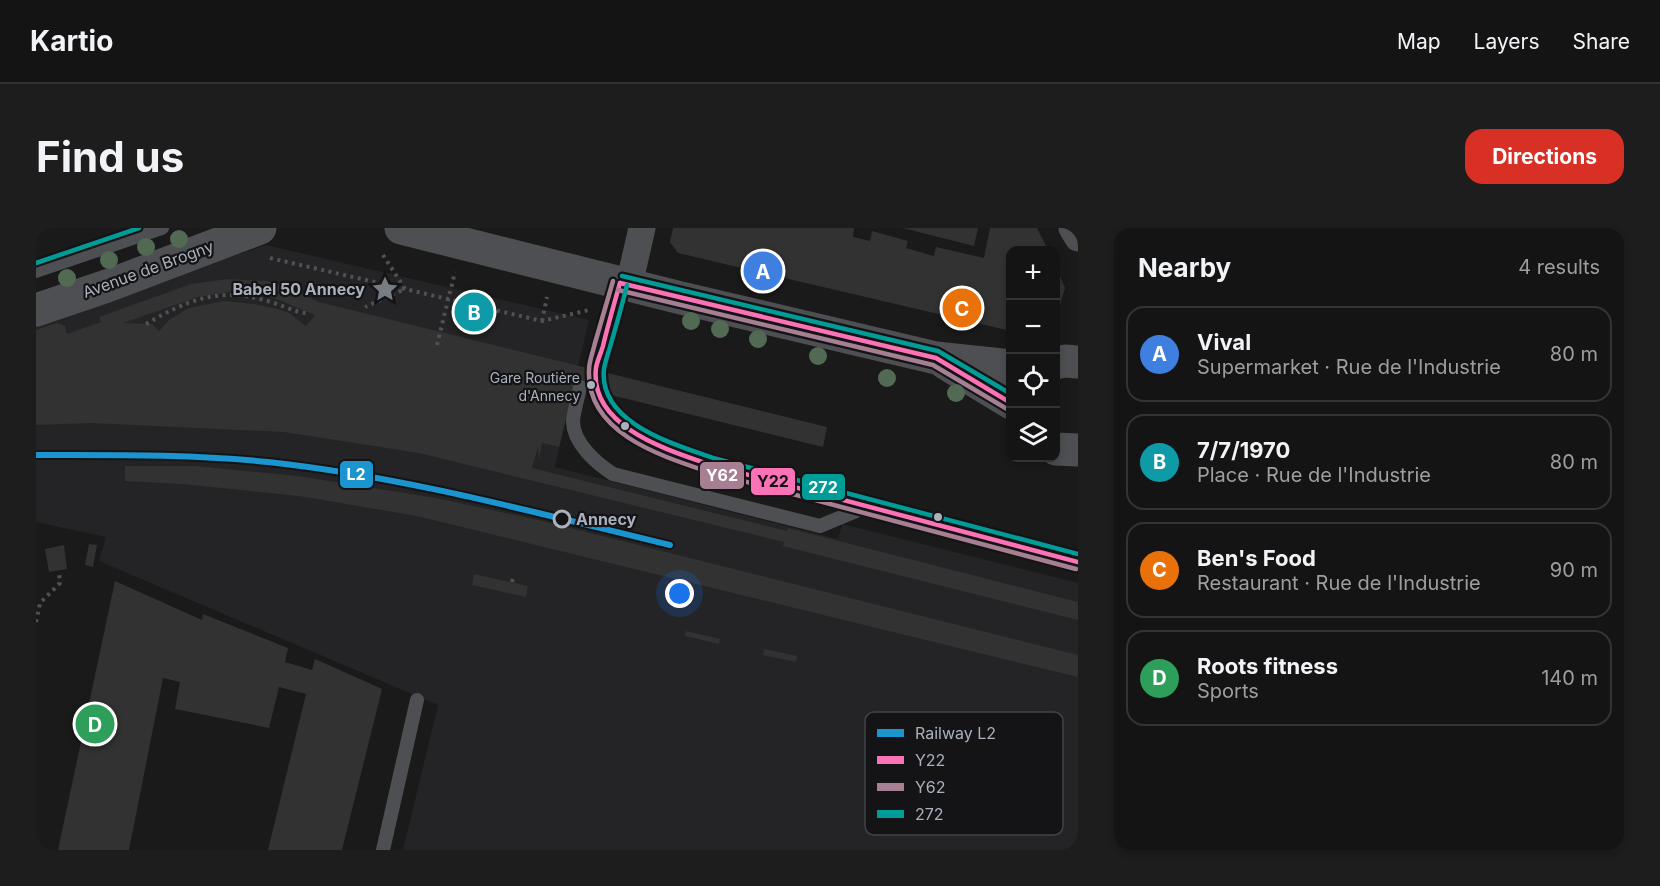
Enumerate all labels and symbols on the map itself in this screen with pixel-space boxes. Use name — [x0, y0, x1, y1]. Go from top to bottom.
street label: Avenue de Brogny — [80, 236, 216, 302]
pin: A — [744, 248, 782, 294]
place icon: Babel 50 Annecy — [370, 274, 400, 304]
place label: Babel 50 Annecy — [232, 279, 365, 299]
pin: C — [942, 286, 982, 331]
pin: B — [454, 290, 494, 334]
place label: Gare Routière d'Annecy — [490, 369, 580, 404]
marker: Gare Routière d'Annecy — [585, 379, 597, 391]
unlabelled marker — [619, 420, 631, 432]
line badge: L2 — [339, 460, 374, 489]
line badge: Y62 — [699, 461, 745, 490]
text: L2 — [346, 464, 366, 484]
text: Y62 — [706, 465, 738, 485]
line badge: Y22 — [750, 467, 796, 496]
text: Y22 — [757, 471, 789, 491]
line badge: 272 — [801, 473, 846, 501]
text: 272 — [808, 477, 838, 497]
place label: Annecy — [576, 509, 637, 529]
marker: Annecy — [553, 510, 571, 528]
unlabelled marker — [932, 511, 944, 523]
your location — [665, 579, 694, 608]
pin: D — [76, 702, 114, 746]
legend — [865, 712, 1063, 835]
text: Railway L2 — [915, 723, 996, 743]
text: Y22 — [915, 750, 945, 770]
text: Y62 — [915, 777, 946, 797]
text: 272 — [915, 804, 944, 824]

